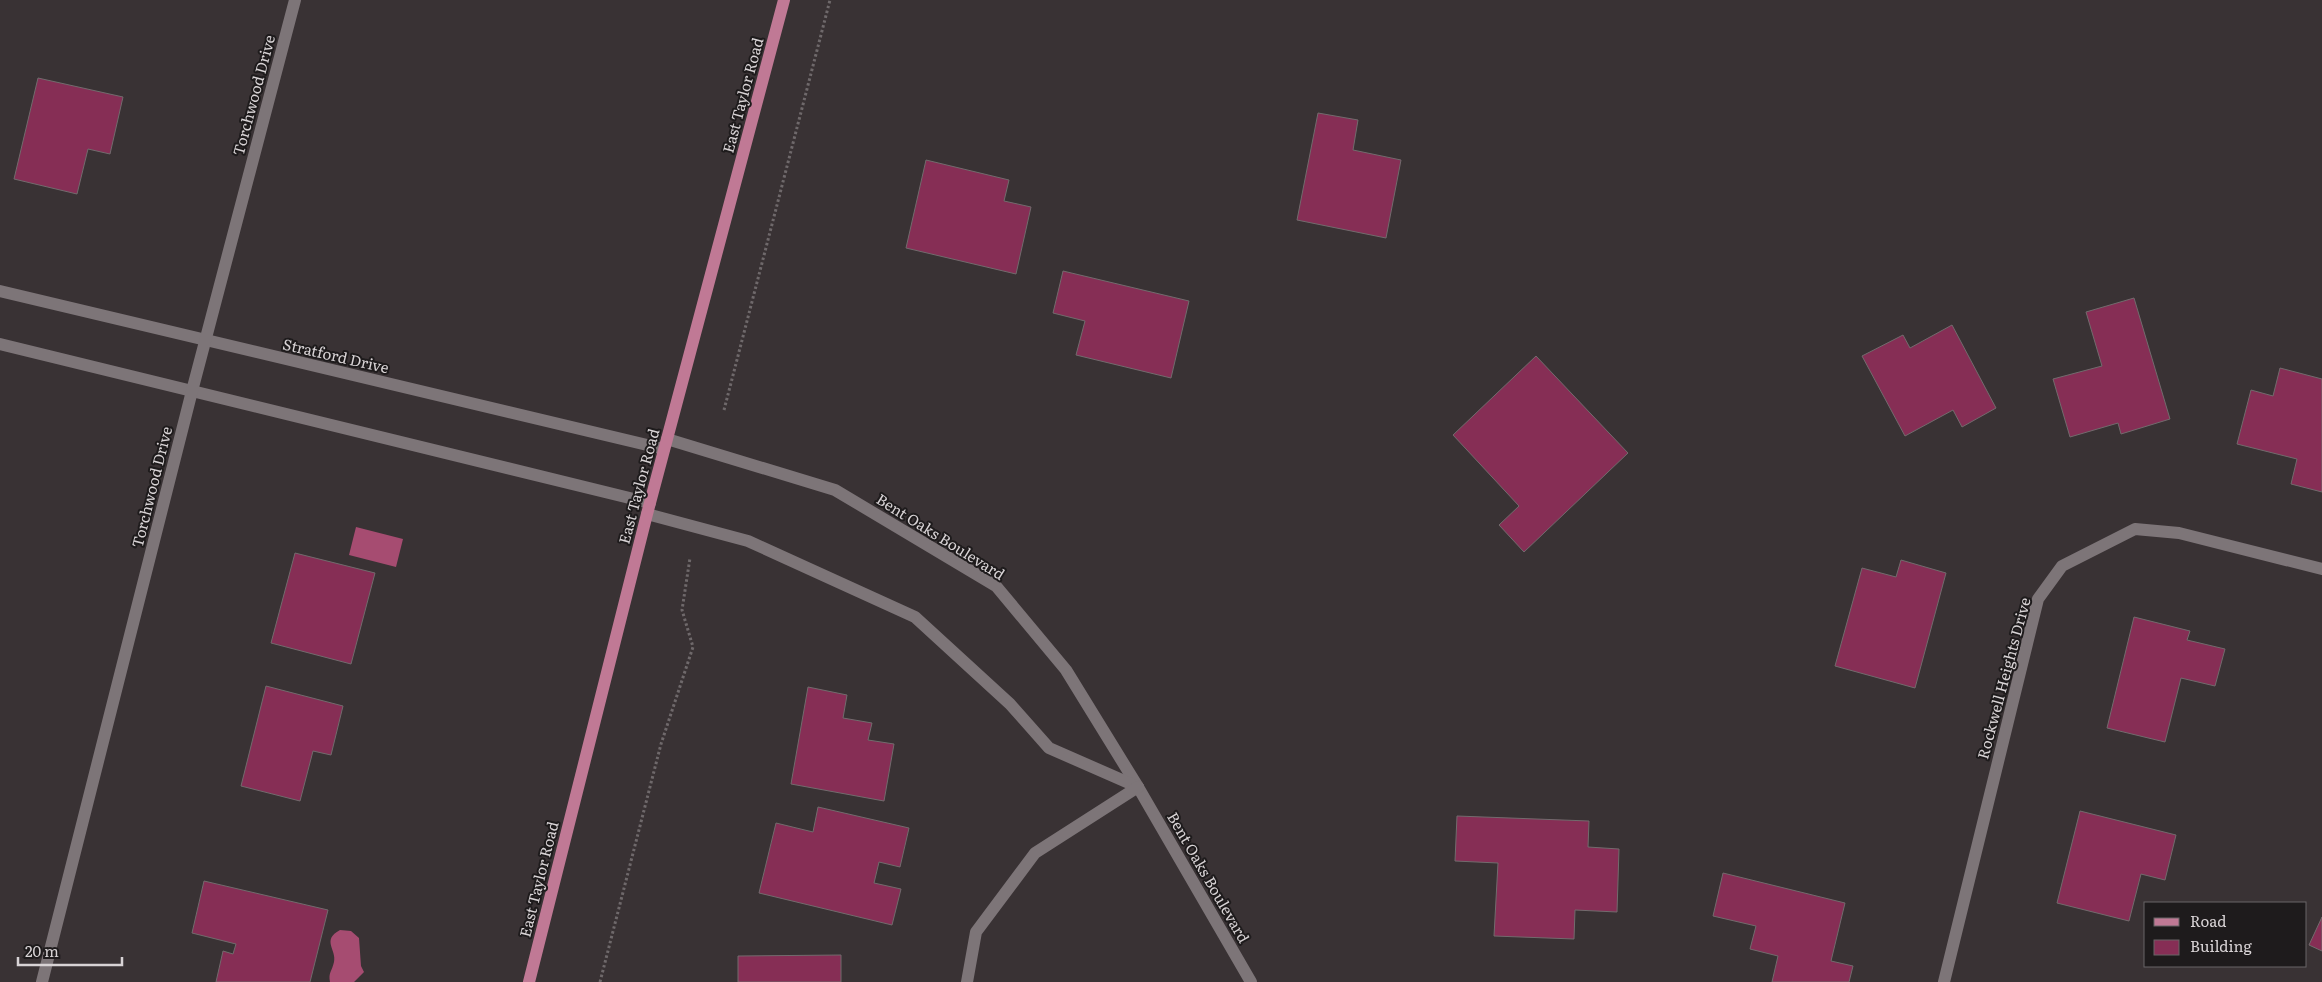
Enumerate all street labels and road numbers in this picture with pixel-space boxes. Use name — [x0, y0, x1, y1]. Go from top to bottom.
street label: Torchwood Drive — [226, 32, 280, 158]
street label: East Taylor Road — [716, 35, 768, 155]
street label: Stratford Drive — [281, 332, 391, 378]
street label: Torchwood Drive — [125, 424, 177, 550]
street label: East Taylor Road — [612, 426, 664, 546]
street label: Bent Oaks Boulevard — [872, 487, 1010, 585]
street label: Rockwell Heights Drive — [1970, 594, 2036, 761]
street label: Bent Oaks Boulevard — [1162, 807, 1256, 947]
street label: East Taylor Road — [512, 819, 564, 939]

